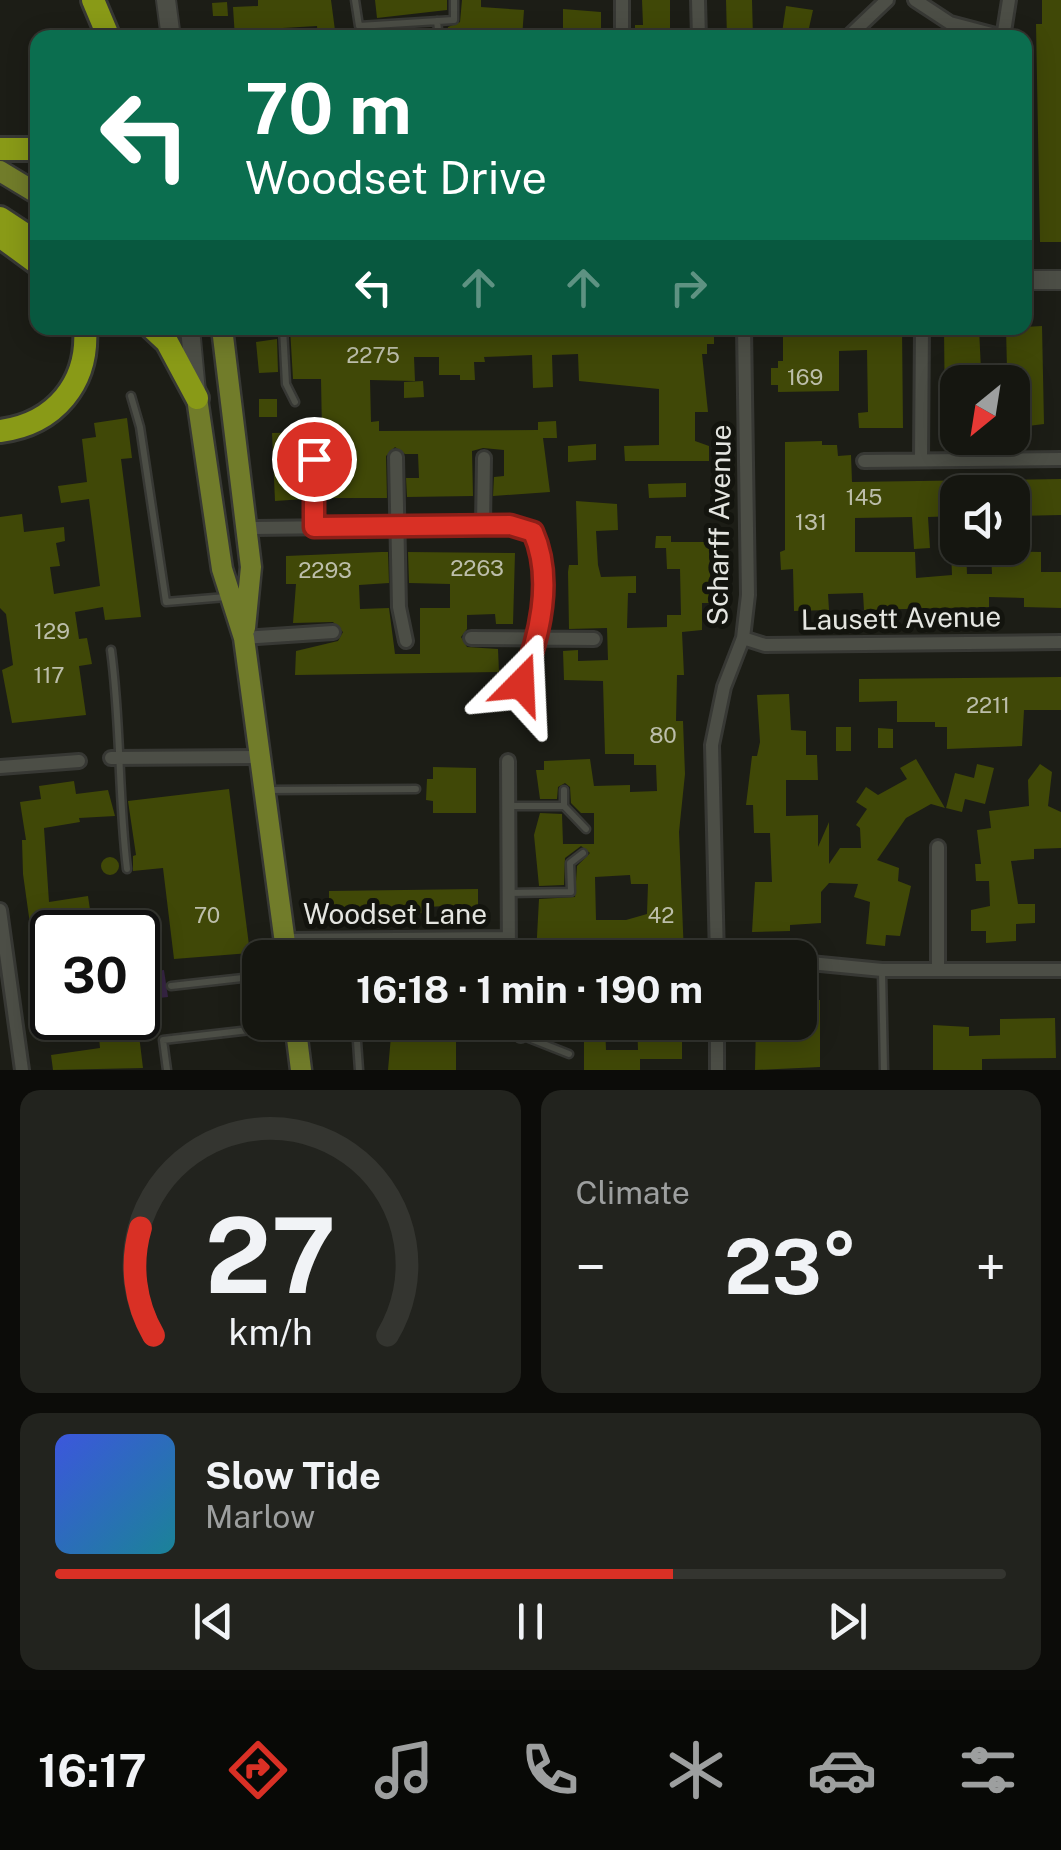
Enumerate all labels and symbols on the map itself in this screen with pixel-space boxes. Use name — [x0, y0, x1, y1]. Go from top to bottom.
house number: 2275 — [346, 342, 400, 368]
house number: 169 — [787, 364, 823, 390]
north arrow — [940, 365, 1030, 455]
pin — [272, 417, 357, 502]
street label: Scharff Avenue — [700, 424, 737, 626]
house number: 145 — [846, 484, 882, 510]
house number: 131 — [795, 509, 827, 535]
house number: 2263 — [450, 555, 504, 581]
house number: 2293 — [298, 557, 352, 583]
street label: Lausett Avenue — [801, 599, 1001, 636]
house number: 129 — [34, 618, 70, 644]
position arrow — [469, 632, 573, 736]
house number: 117 — [33, 662, 65, 688]
house number: 2211 — [966, 692, 1010, 718]
house number: 80 — [649, 722, 677, 748]
street label: Woodset Lane — [303, 897, 487, 930]
house number: 70 — [194, 902, 220, 928]
house number: 42 — [648, 902, 674, 928]
speed limit sign: 30 — [30, 910, 160, 1040]

